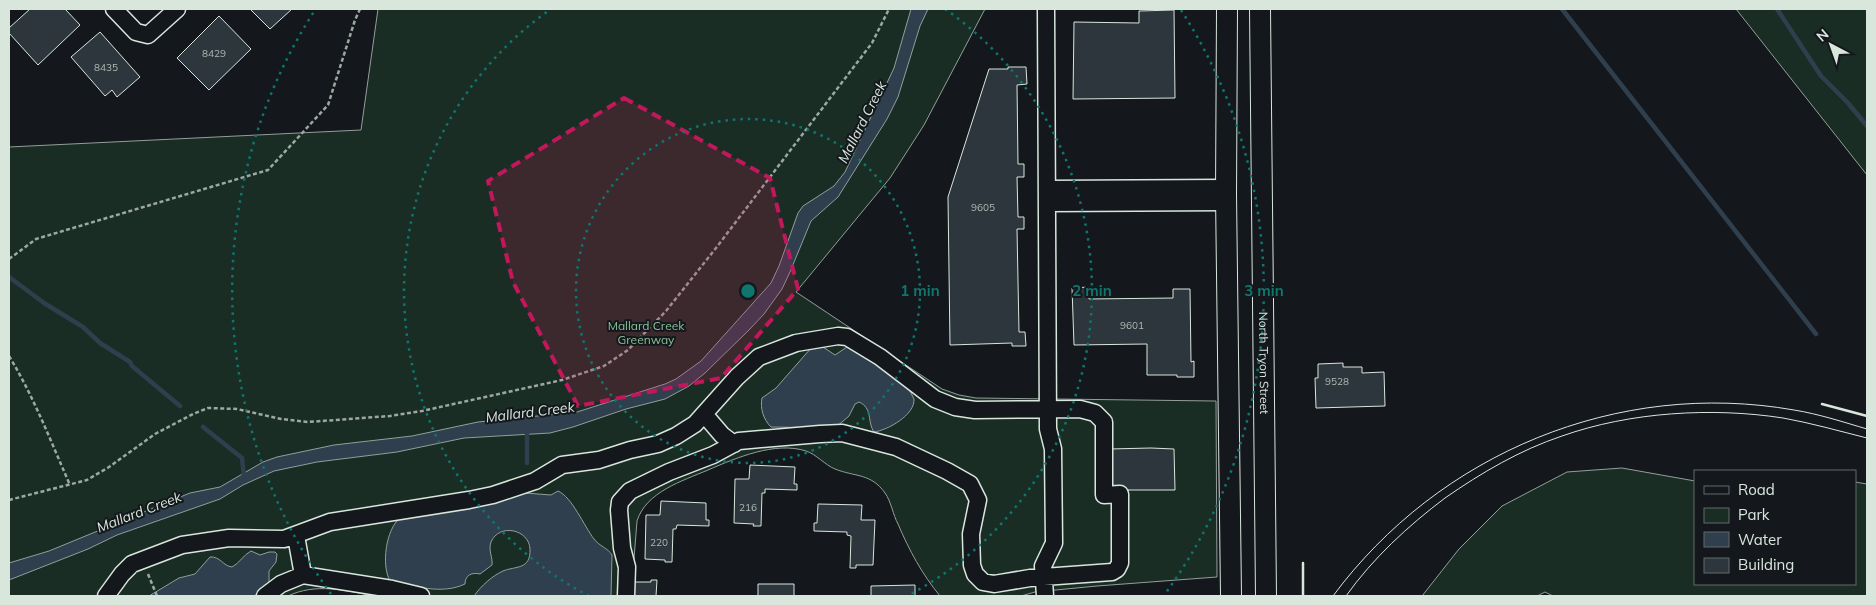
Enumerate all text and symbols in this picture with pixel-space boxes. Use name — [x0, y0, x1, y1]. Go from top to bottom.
north arrow — [1806, 20, 1856, 70]
text: N — [1813, 25, 1832, 45]
house number: 8429 — [202, 47, 226, 60]
house number: 8435 — [94, 61, 118, 74]
water label: Mallard Creek — [834, 77, 891, 166]
house number: 9605 — [971, 201, 995, 214]
text: 1 min — [900, 281, 940, 300]
text: 2 min — [1072, 281, 1112, 300]
text: 3 min — [1244, 281, 1284, 300]
centre of rings — [739, 282, 757, 300]
street label: North Tryon Street — [1256, 312, 1272, 414]
park label: Mallard Creek Greenway — [608, 318, 685, 347]
house number: 9601 — [1120, 319, 1144, 332]
house number: 9528 — [1325, 375, 1349, 388]
water label: Mallard Creek — [484, 398, 576, 426]
legend — [1694, 470, 1856, 585]
text: Road — [1738, 480, 1775, 499]
water label: Mallard Creek — [94, 487, 185, 536]
house number: 216 — [739, 501, 757, 514]
text: Park — [1738, 505, 1770, 524]
text: Water — [1738, 530, 1782, 549]
house number: 220 — [650, 536, 668, 549]
text: Building — [1738, 555, 1794, 574]

